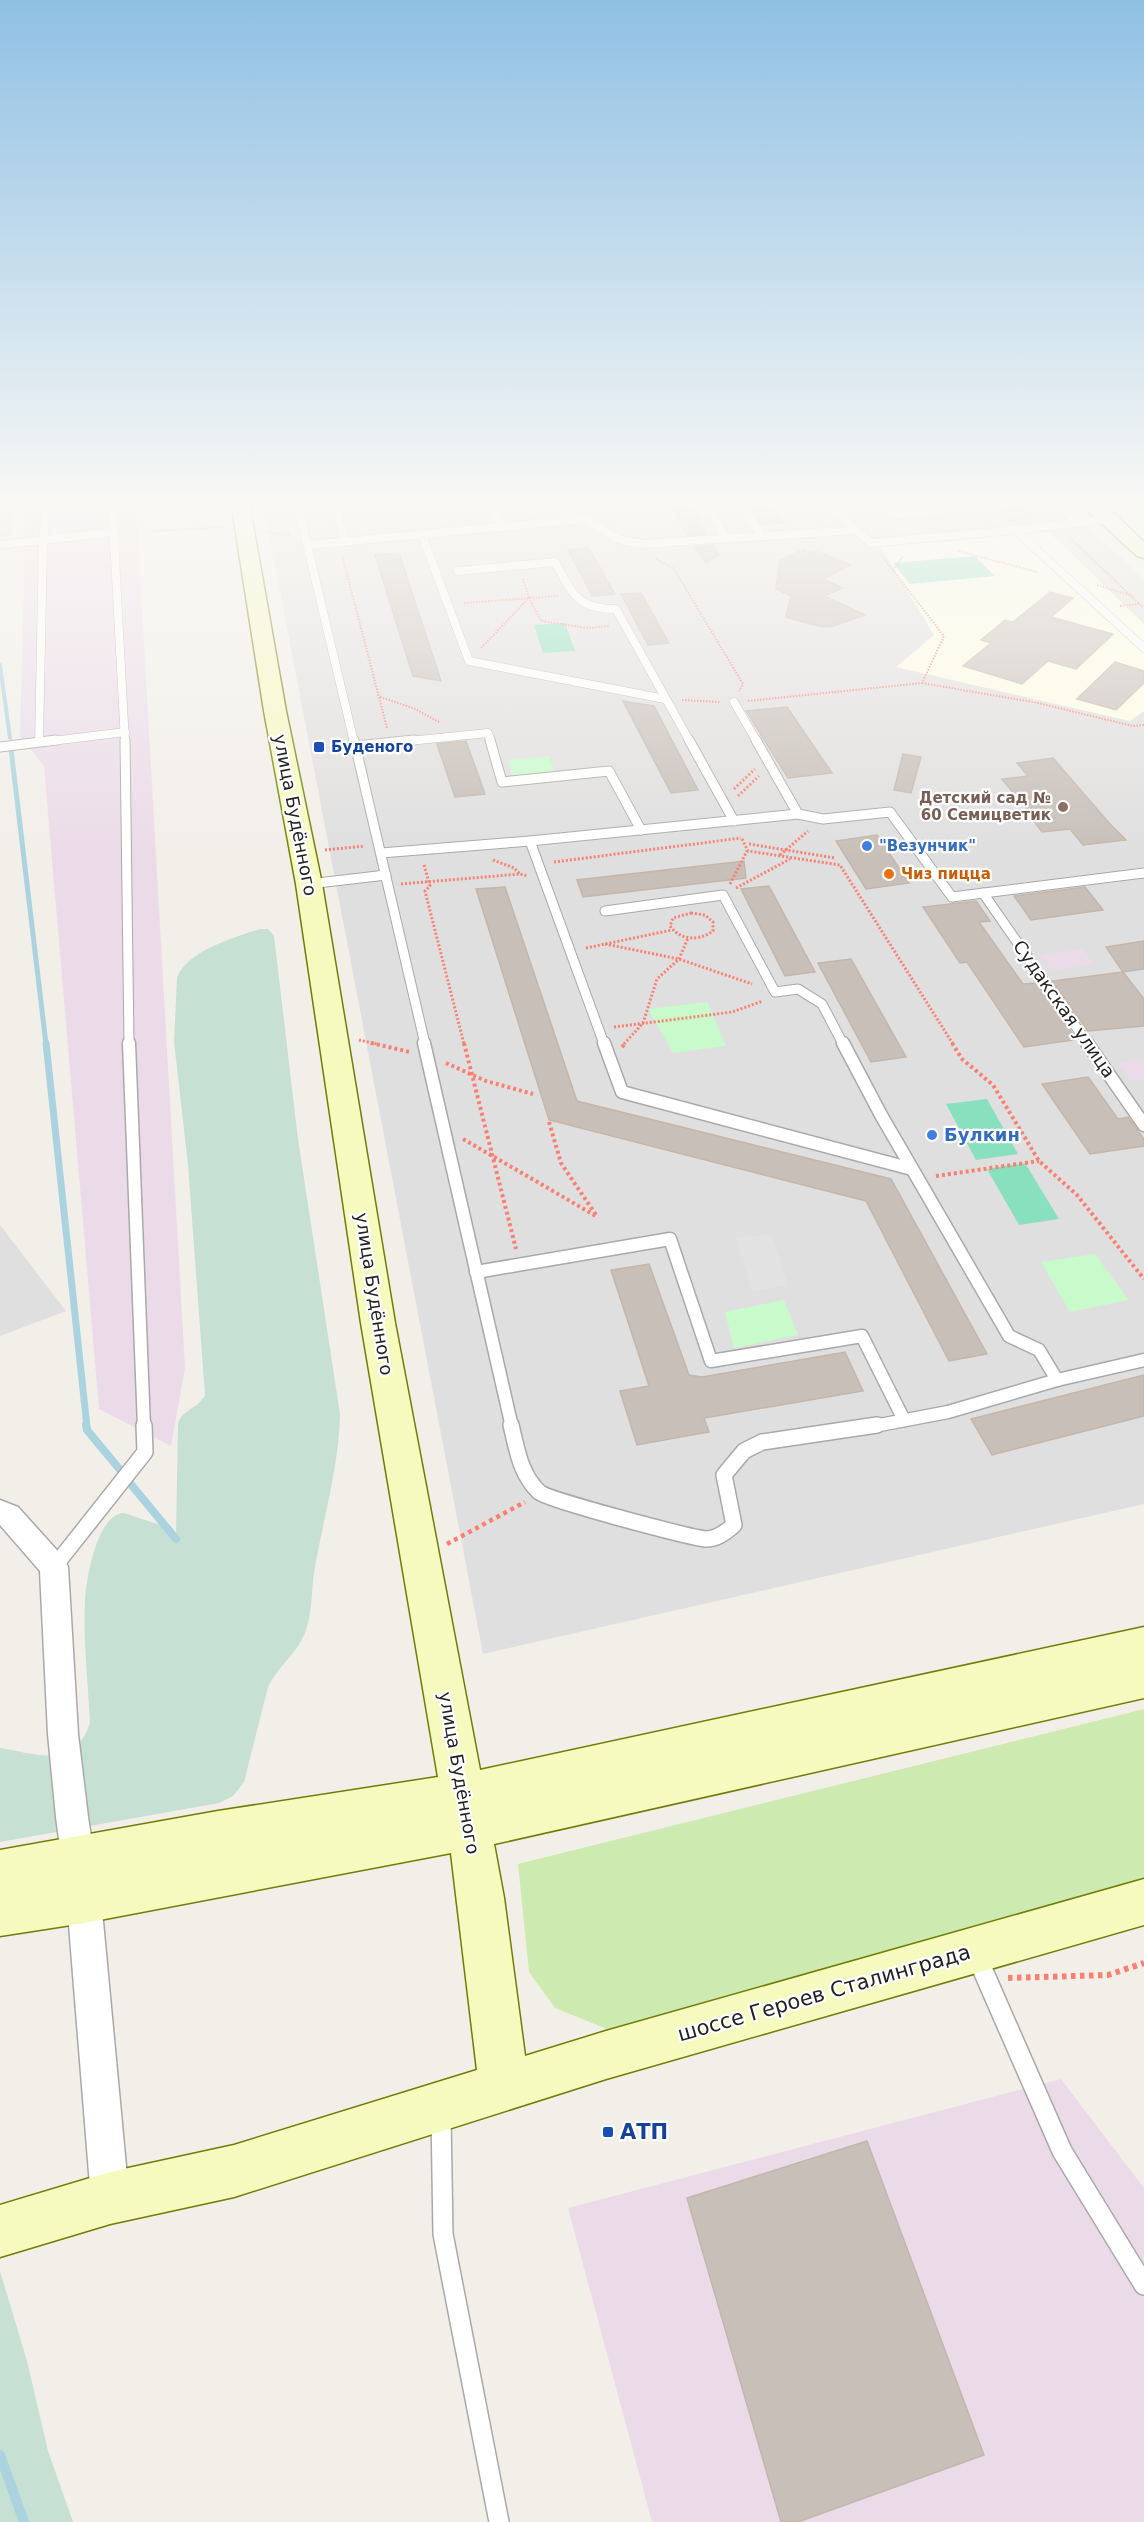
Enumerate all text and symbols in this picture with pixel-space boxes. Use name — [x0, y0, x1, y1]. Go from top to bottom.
street label: улица Будённого — [269, 732, 321, 898]
place label: Буденого — [331, 738, 413, 756]
marker: Буденого — [312, 740, 326, 754]
place label: Детский сад № 60 Семицветик — [919, 789, 1051, 824]
marker: Детский сад № 60 Семицветик — [1056, 800, 1070, 814]
place label: "Везунчик" — [879, 837, 976, 855]
marker: "Везунчик" — [860, 839, 874, 853]
place label: Чиз пицца — [901, 865, 991, 883]
marker: Чиз пицца — [882, 867, 896, 881]
street label: Судакская улица — [1009, 936, 1120, 1082]
place label: Булкин — [944, 1124, 1020, 1145]
marker: Булкин — [925, 1128, 939, 1142]
street label: улица Будённого — [351, 1211, 398, 1377]
street label: улица Будённого — [435, 1690, 484, 1856]
street label: шоссе Героев Сталинграда — [675, 1940, 973, 2046]
place label: АТП — [620, 2120, 668, 2144]
marker: АТП — [601, 2125, 615, 2139]

